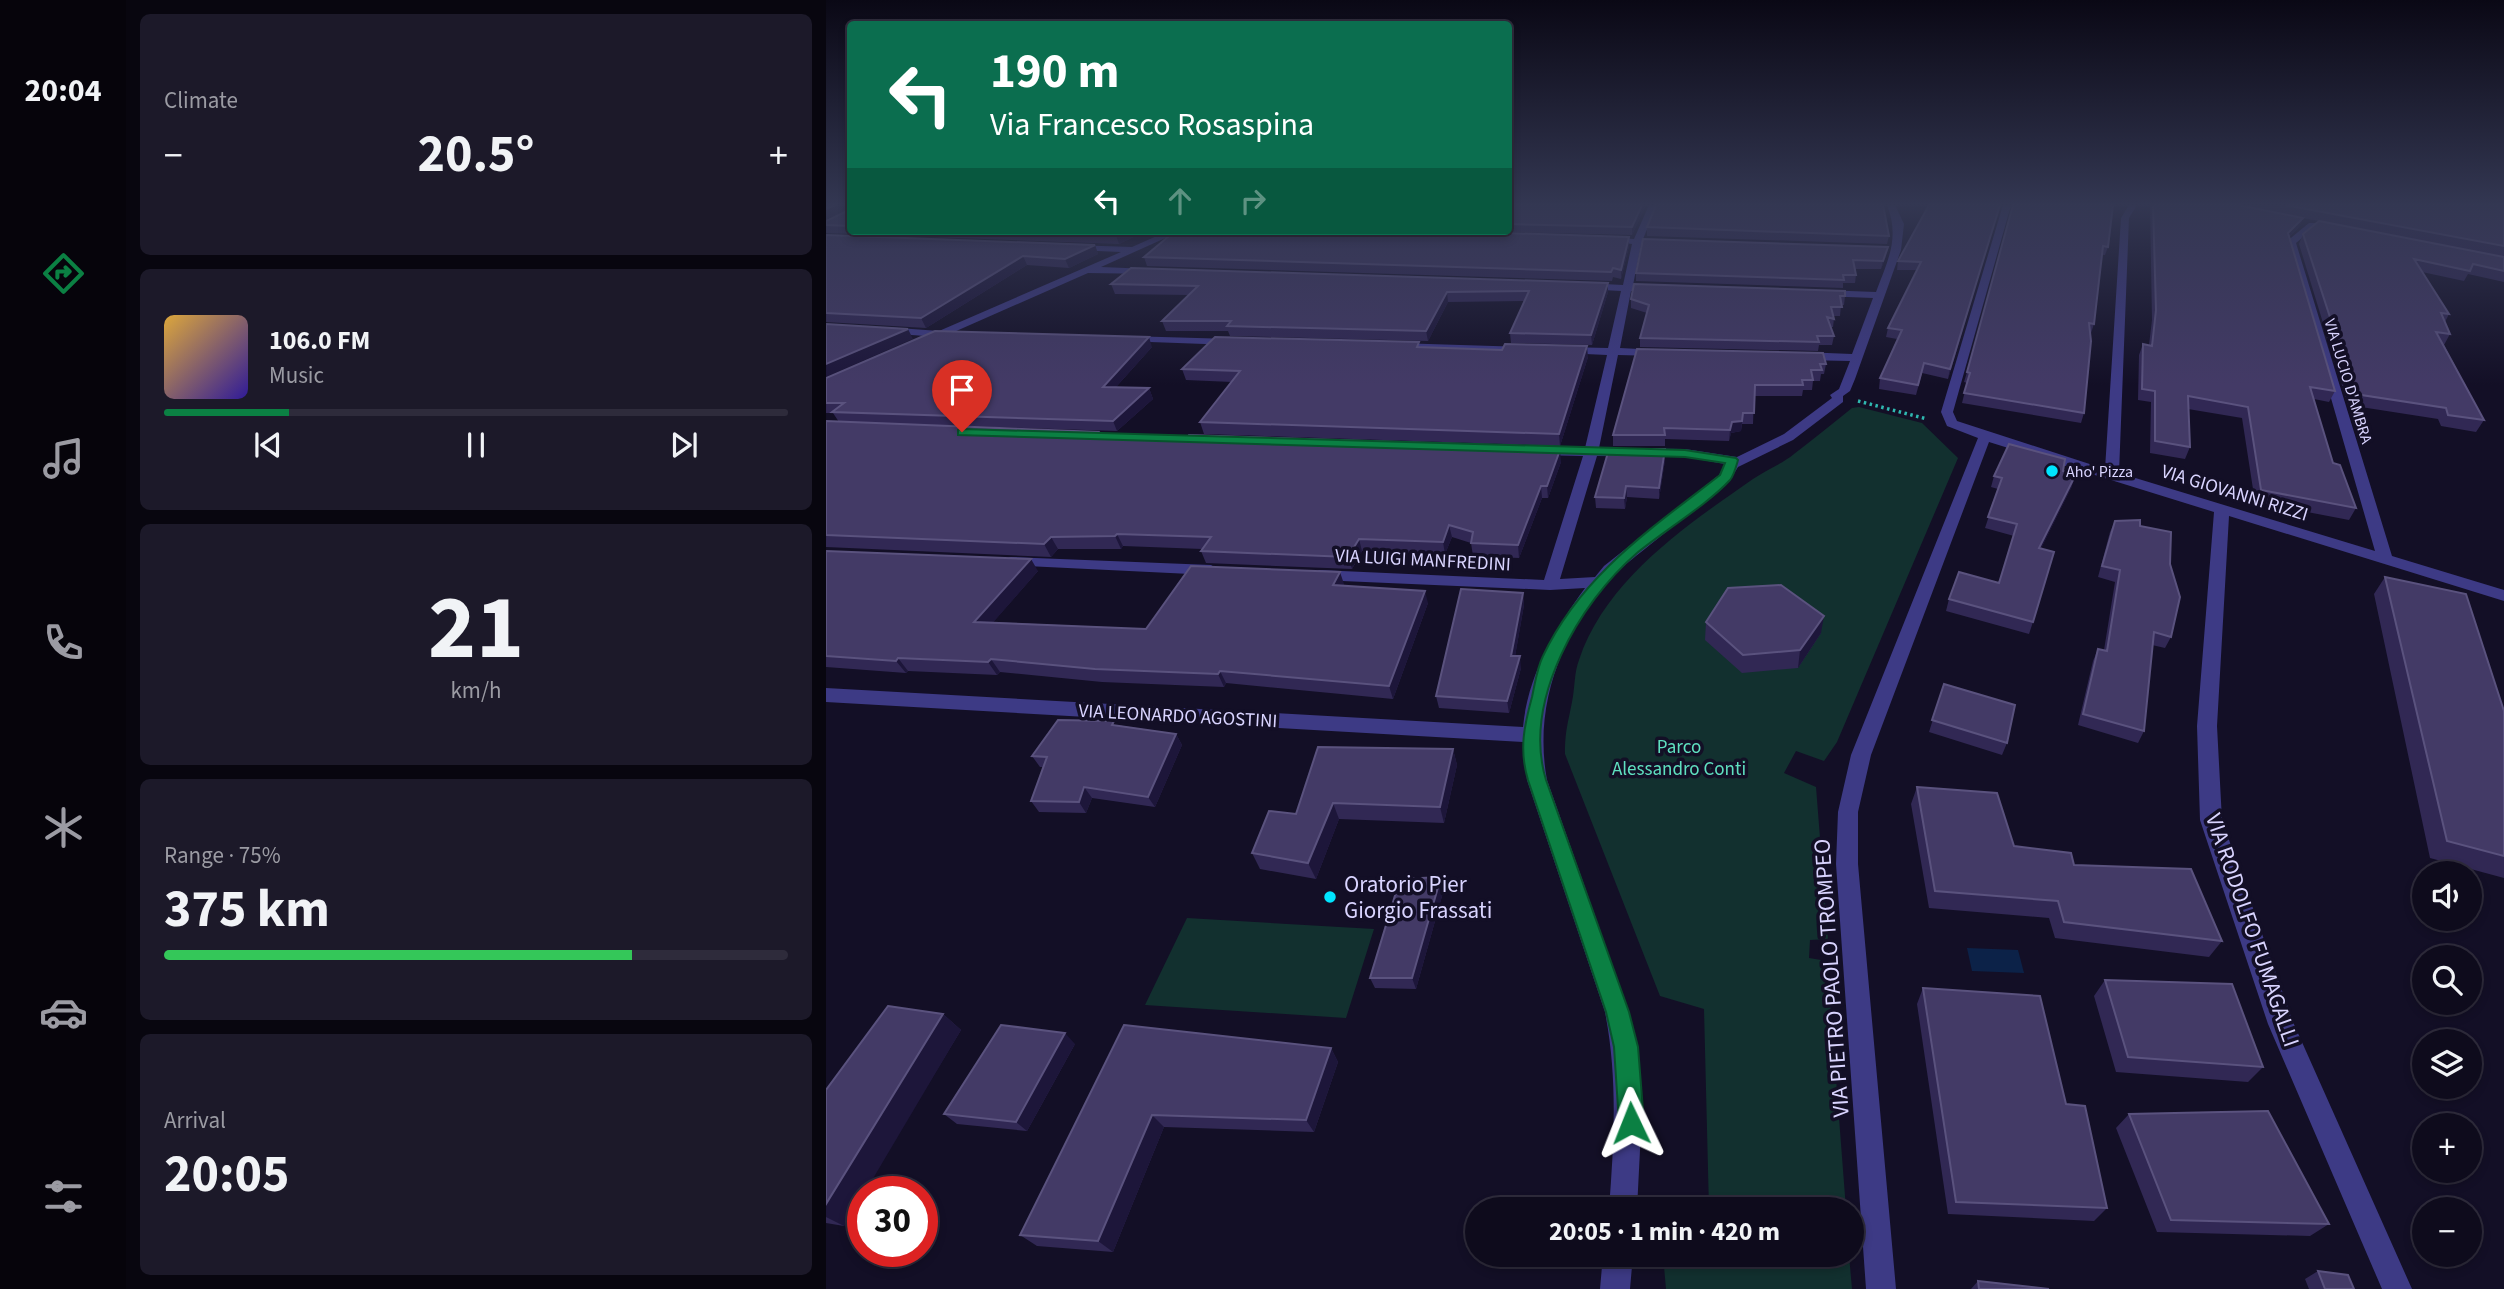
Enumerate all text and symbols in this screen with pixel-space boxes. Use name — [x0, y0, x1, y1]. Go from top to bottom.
text: 190 m — [990, 37, 1119, 107]
icon: left — [875, 49, 966, 140]
text: 20:04 — [24, 68, 102, 114]
text: Climate — [164, 84, 238, 117]
text: Via Francesco Rosaspina — [990, 102, 1314, 148]
text: 20.5° — [418, 118, 534, 192]
text: − — [164, 129, 183, 183]
text: + — [769, 129, 788, 183]
icon: left — [1088, 182, 1126, 220]
icon: ahead — [1161, 182, 1199, 220]
icon: right — [1234, 182, 1272, 220]
icon: directions — [39, 249, 88, 298]
street label: VIA LUCIO D'AMBRA — [2319, 316, 2378, 447]
text: 106.0 FM — [269, 322, 370, 359]
text: Music — [269, 359, 324, 392]
pin — [932, 360, 992, 432]
icon: arrive — [943, 371, 981, 409]
icon: previous — [249, 426, 287, 464]
icon: pause — [457, 426, 495, 464]
icon: next — [665, 426, 703, 464]
icon: music — [39, 434, 88, 483]
street label: VIA GIOVANNI RIZZI — [2158, 458, 2311, 529]
place label: Aho' Pizza — [2066, 461, 2133, 483]
marker: Aho' Pizza — [2044, 463, 2060, 479]
street label: VIA LUIGI MANFREDINI — [1334, 542, 1511, 579]
text: 21 — [428, 564, 524, 693]
icon: phone — [39, 618, 88, 667]
text: km/h — [450, 674, 502, 707]
street label: VIA LEONARDO AGOSTINI — [1078, 698, 1278, 735]
park label: Parco Alessandro Conti — [1612, 734, 1746, 783]
icon: climate — [39, 803, 88, 852]
street label: VIA RODOLFO FUMAGALLI — [2197, 809, 2308, 1051]
street label: VIA PIETRO PAOLO TROMPEO — [1805, 838, 1858, 1118]
text: Range · 75% — [164, 839, 281, 872]
map controls — [2412, 861, 2482, 1267]
button: sound — [2412, 861, 2482, 931]
place label: Oratorio Pier Giorgio Frassati — [1344, 868, 1492, 927]
text: 375 km — [164, 873, 330, 947]
marker: Oratorio Pier Giorgio Frassati — [1322, 889, 1338, 905]
button: search — [2412, 945, 2482, 1015]
icon: car — [39, 988, 88, 1037]
button: layers — [2412, 1029, 2482, 1099]
position arrow — [1594, 1086, 1668, 1160]
text: Arrival — [164, 1104, 226, 1137]
button: + — [2412, 1113, 2482, 1183]
text: 20:05 — [164, 1138, 289, 1212]
icon: filters — [39, 1172, 88, 1221]
speed limit sign: 30 — [847, 1176, 938, 1267]
button: − — [2412, 1197, 2482, 1267]
text: 20:05 · 1 min · 420 m — [1549, 1213, 1780, 1250]

